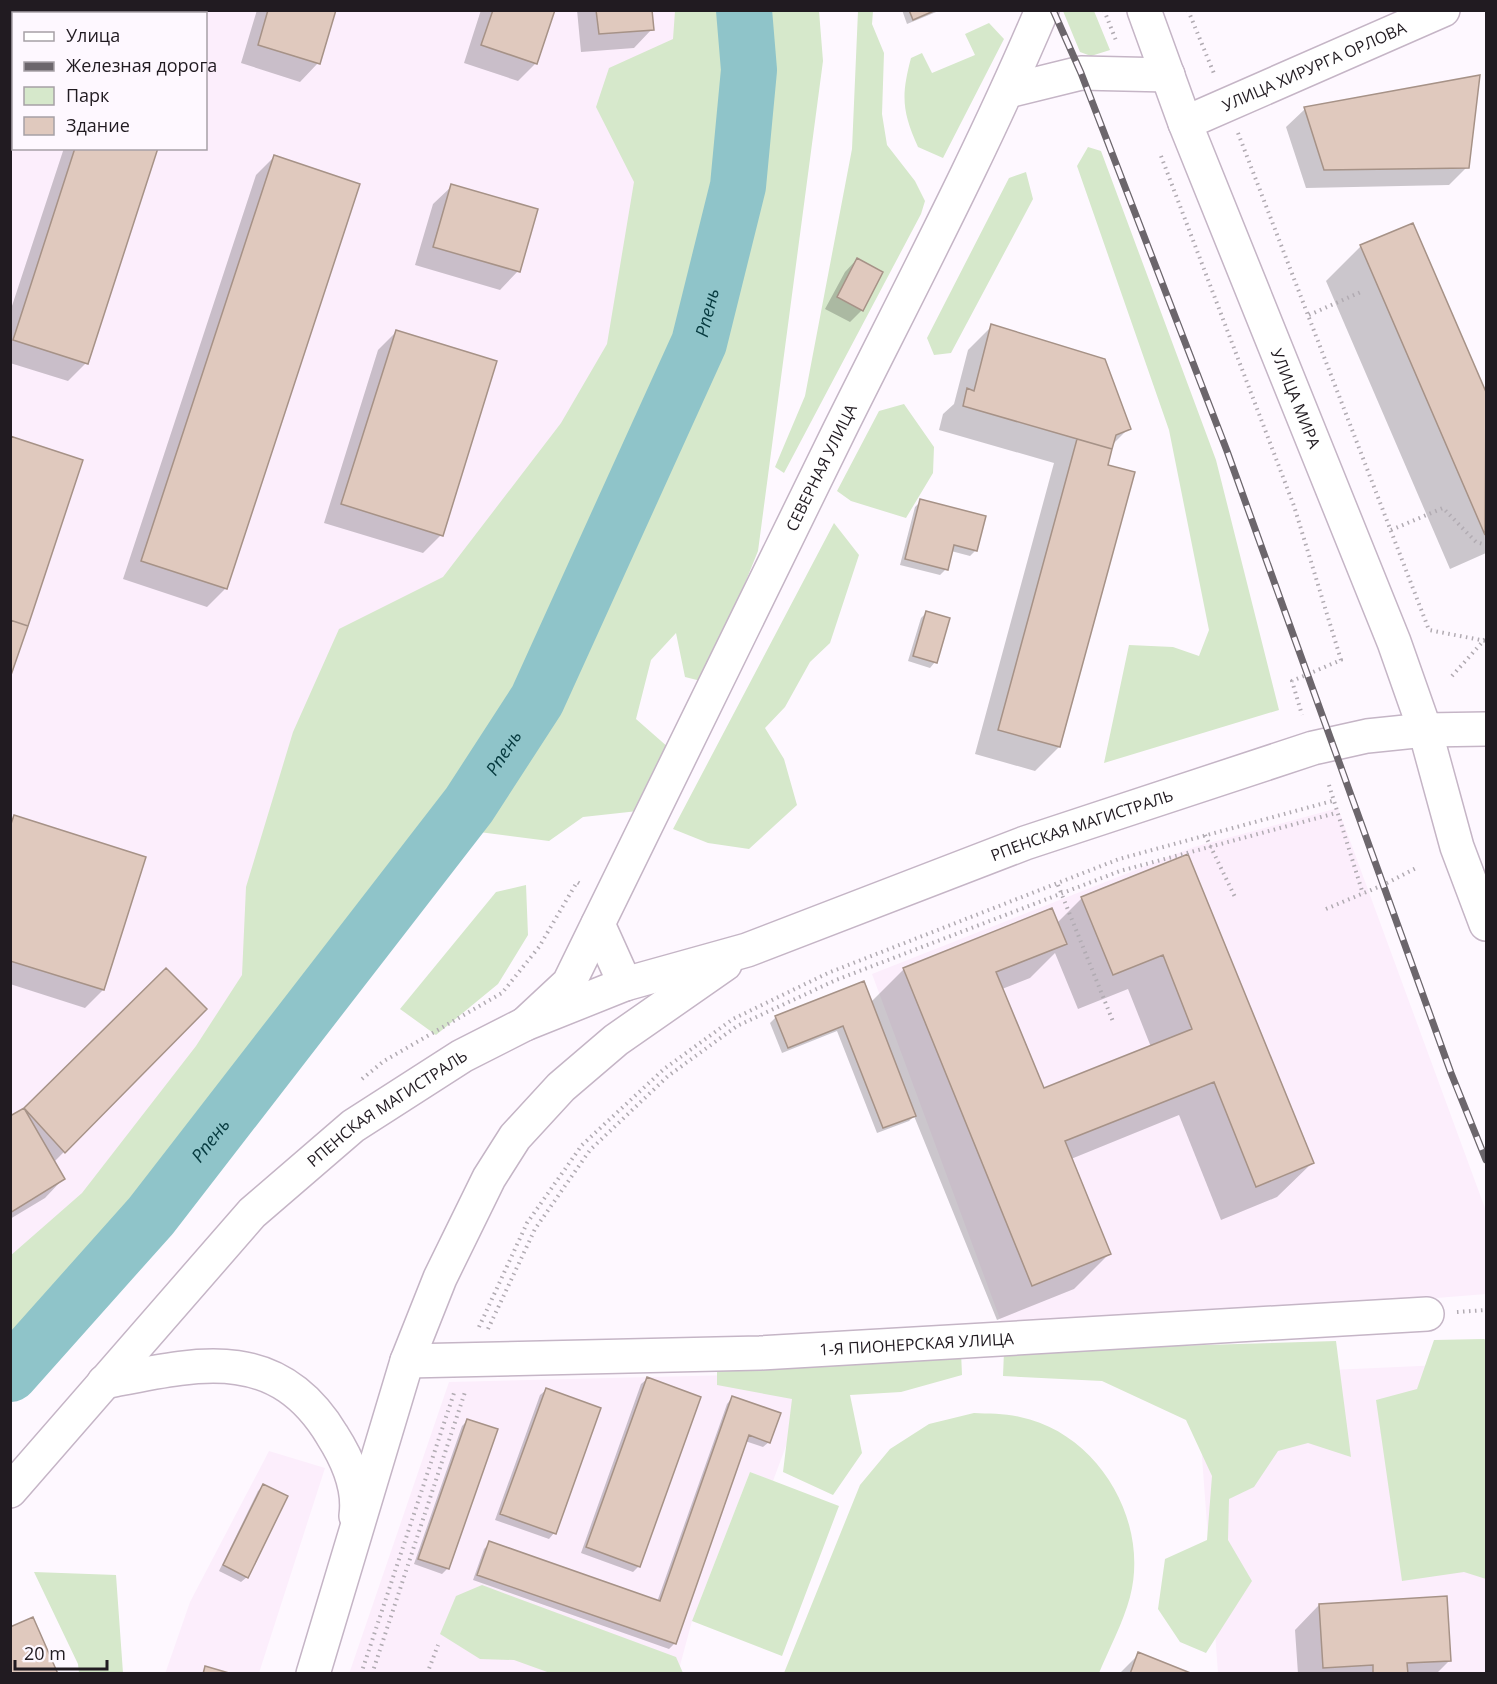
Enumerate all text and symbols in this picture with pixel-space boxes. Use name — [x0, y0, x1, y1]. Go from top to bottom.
legend — [12, 12, 207, 150]
street label: УЛИЦА ХИРУРГА ОРЛОВА — [1219, 16, 1410, 116]
text: Улица — [66, 23, 120, 47]
text: Железная дорога — [66, 53, 217, 77]
text: Парк — [66, 83, 110, 107]
text: Здание — [66, 113, 130, 137]
water label: Рпень — [689, 286, 724, 339]
street label: УЛИЦА МИРА — [1266, 345, 1326, 452]
street label: СЕВЕРНАЯ УЛИЦА — [780, 399, 862, 535]
water label: Рпень — [479, 725, 527, 780]
street label: РПЕНСКАЯ МАГИСТРАЛЬ — [988, 784, 1176, 866]
street label: РПЕНСКАЯ МАГИСТРАЛЬ — [302, 1044, 471, 1172]
water label: Рпень — [185, 1113, 235, 1167]
street label: 1-Я ПИОНЕРСКАЯ УЛИЦА — [819, 1327, 1015, 1361]
scale bar — [15, 1633, 106, 1671]
text: 20 m — [24, 1641, 66, 1665]

